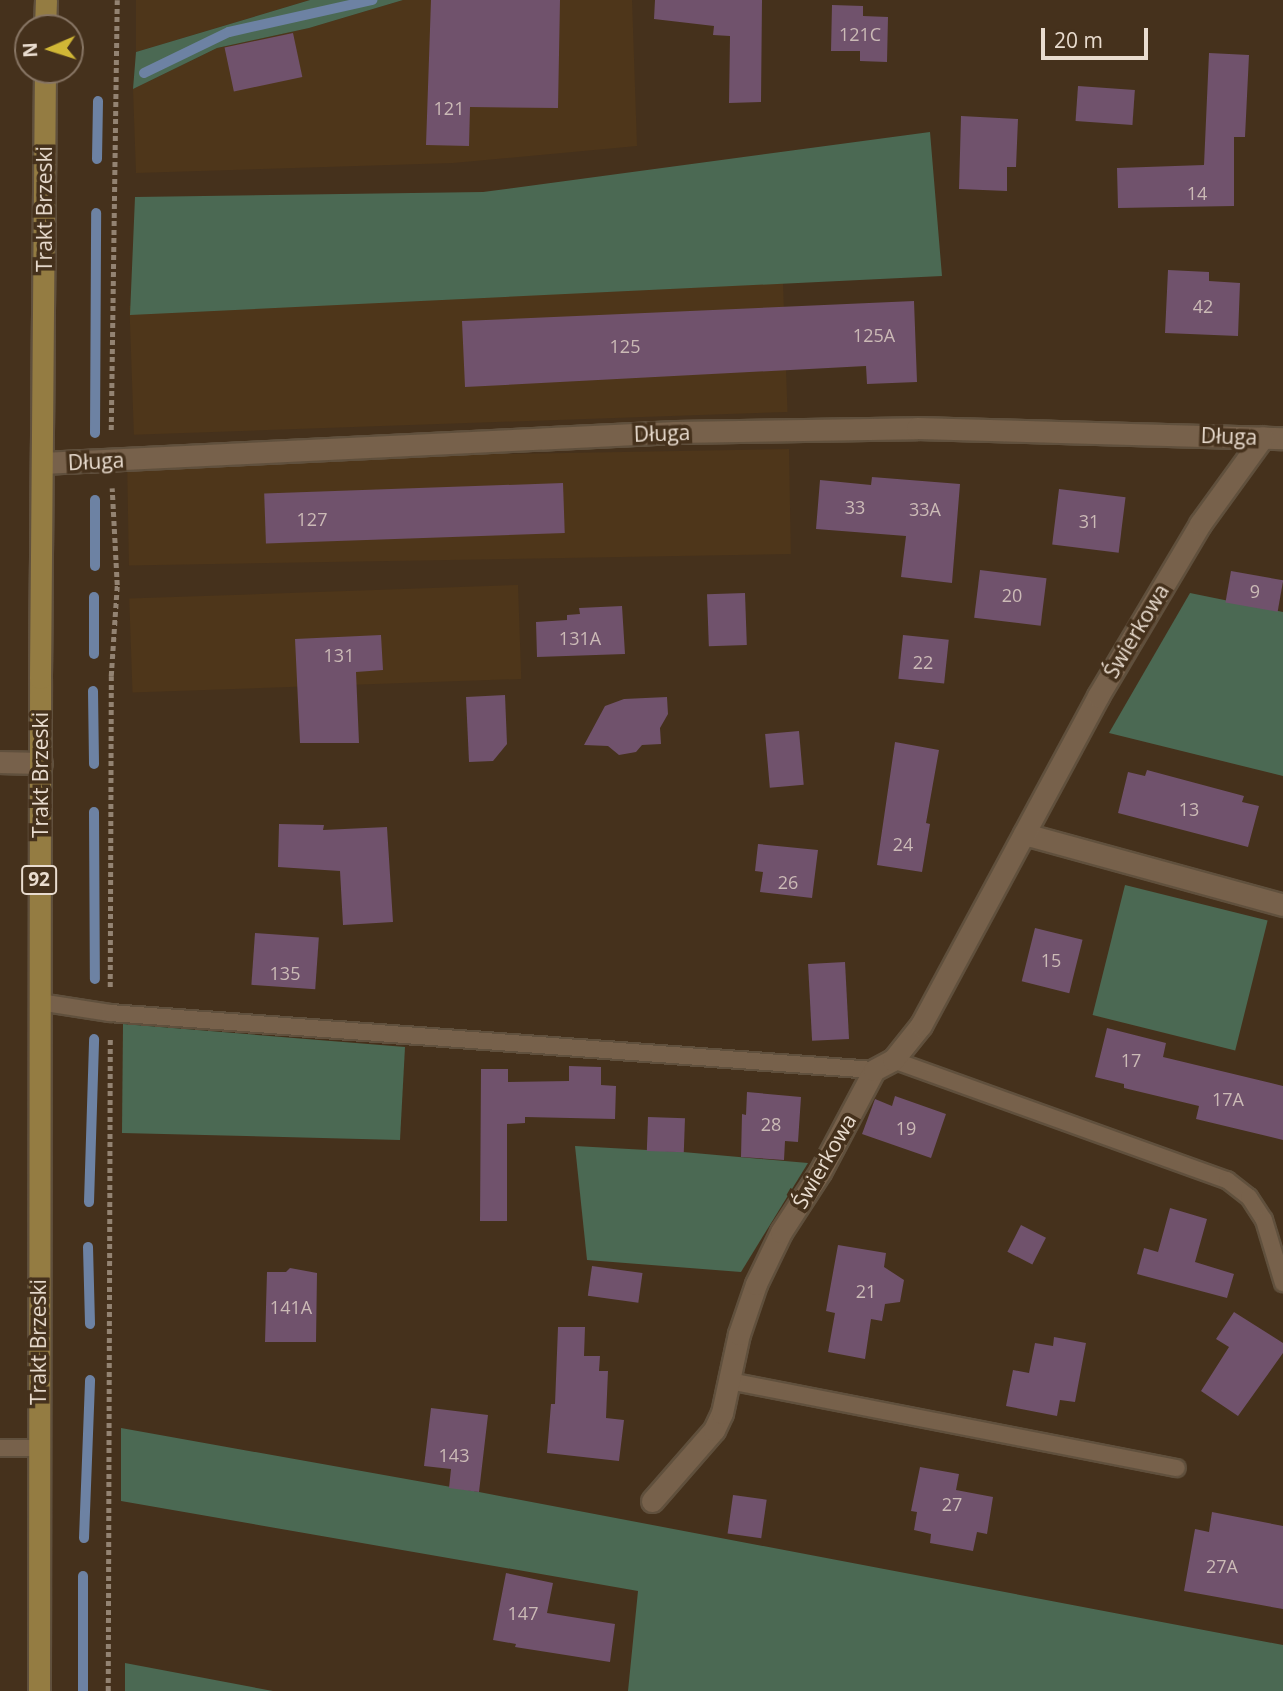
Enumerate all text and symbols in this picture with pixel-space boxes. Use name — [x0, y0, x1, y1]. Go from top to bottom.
north arrow — [14, 14, 84, 84]
scale bar — [1045, 14, 1152, 58]
house number: 121C — [839, 23, 881, 45]
text: 20 m — [1054, 26, 1103, 54]
text: N — [17, 42, 43, 58]
house number: 121 — [434, 97, 464, 119]
street label: Trakt Brzeski — [31, 146, 57, 272]
house number: 14 — [1187, 182, 1207, 204]
house number: 42 — [1193, 295, 1213, 317]
house number: 125A — [853, 324, 895, 346]
house number: 125 — [610, 335, 640, 357]
street label: Długa — [633, 419, 691, 447]
street label: Długa — [1200, 422, 1258, 450]
street label: Długa — [67, 447, 125, 475]
house number: 33 — [845, 496, 865, 518]
house number: 33A — [909, 498, 941, 520]
house number: 127 — [297, 508, 327, 530]
house number: 31 — [1079, 510, 1099, 532]
street label: Świerkowa — [1098, 579, 1174, 683]
house number: 9 — [1250, 580, 1260, 602]
house number: 20 — [1002, 584, 1022, 606]
house number: 131A — [559, 627, 601, 649]
house number: 131 — [324, 644, 354, 666]
house number: 22 — [913, 651, 933, 673]
street label: Trakt Brzeski — [27, 712, 53, 838]
house number: 13 — [1179, 798, 1199, 820]
house number: 24 — [893, 833, 913, 855]
road number: 92 — [20, 864, 58, 895]
house number: 26 — [778, 871, 798, 893]
house number: 15 — [1041, 949, 1061, 971]
house number: 135 — [270, 962, 300, 984]
house number: 17 — [1121, 1049, 1141, 1071]
house number: 17A — [1212, 1088, 1244, 1110]
street label: Świerkowa — [787, 1109, 861, 1213]
house number: 28 — [761, 1113, 781, 1135]
house number: 19 — [896, 1117, 916, 1139]
street label: Trakt Brzeski — [25, 1279, 51, 1405]
house number: 21 — [856, 1280, 876, 1302]
house number: 141A — [270, 1296, 312, 1318]
house number: 143 — [439, 1444, 469, 1466]
house number: 27 — [942, 1493, 962, 1515]
house number: 27A — [1206, 1555, 1238, 1577]
house number: 147 — [508, 1602, 538, 1624]

